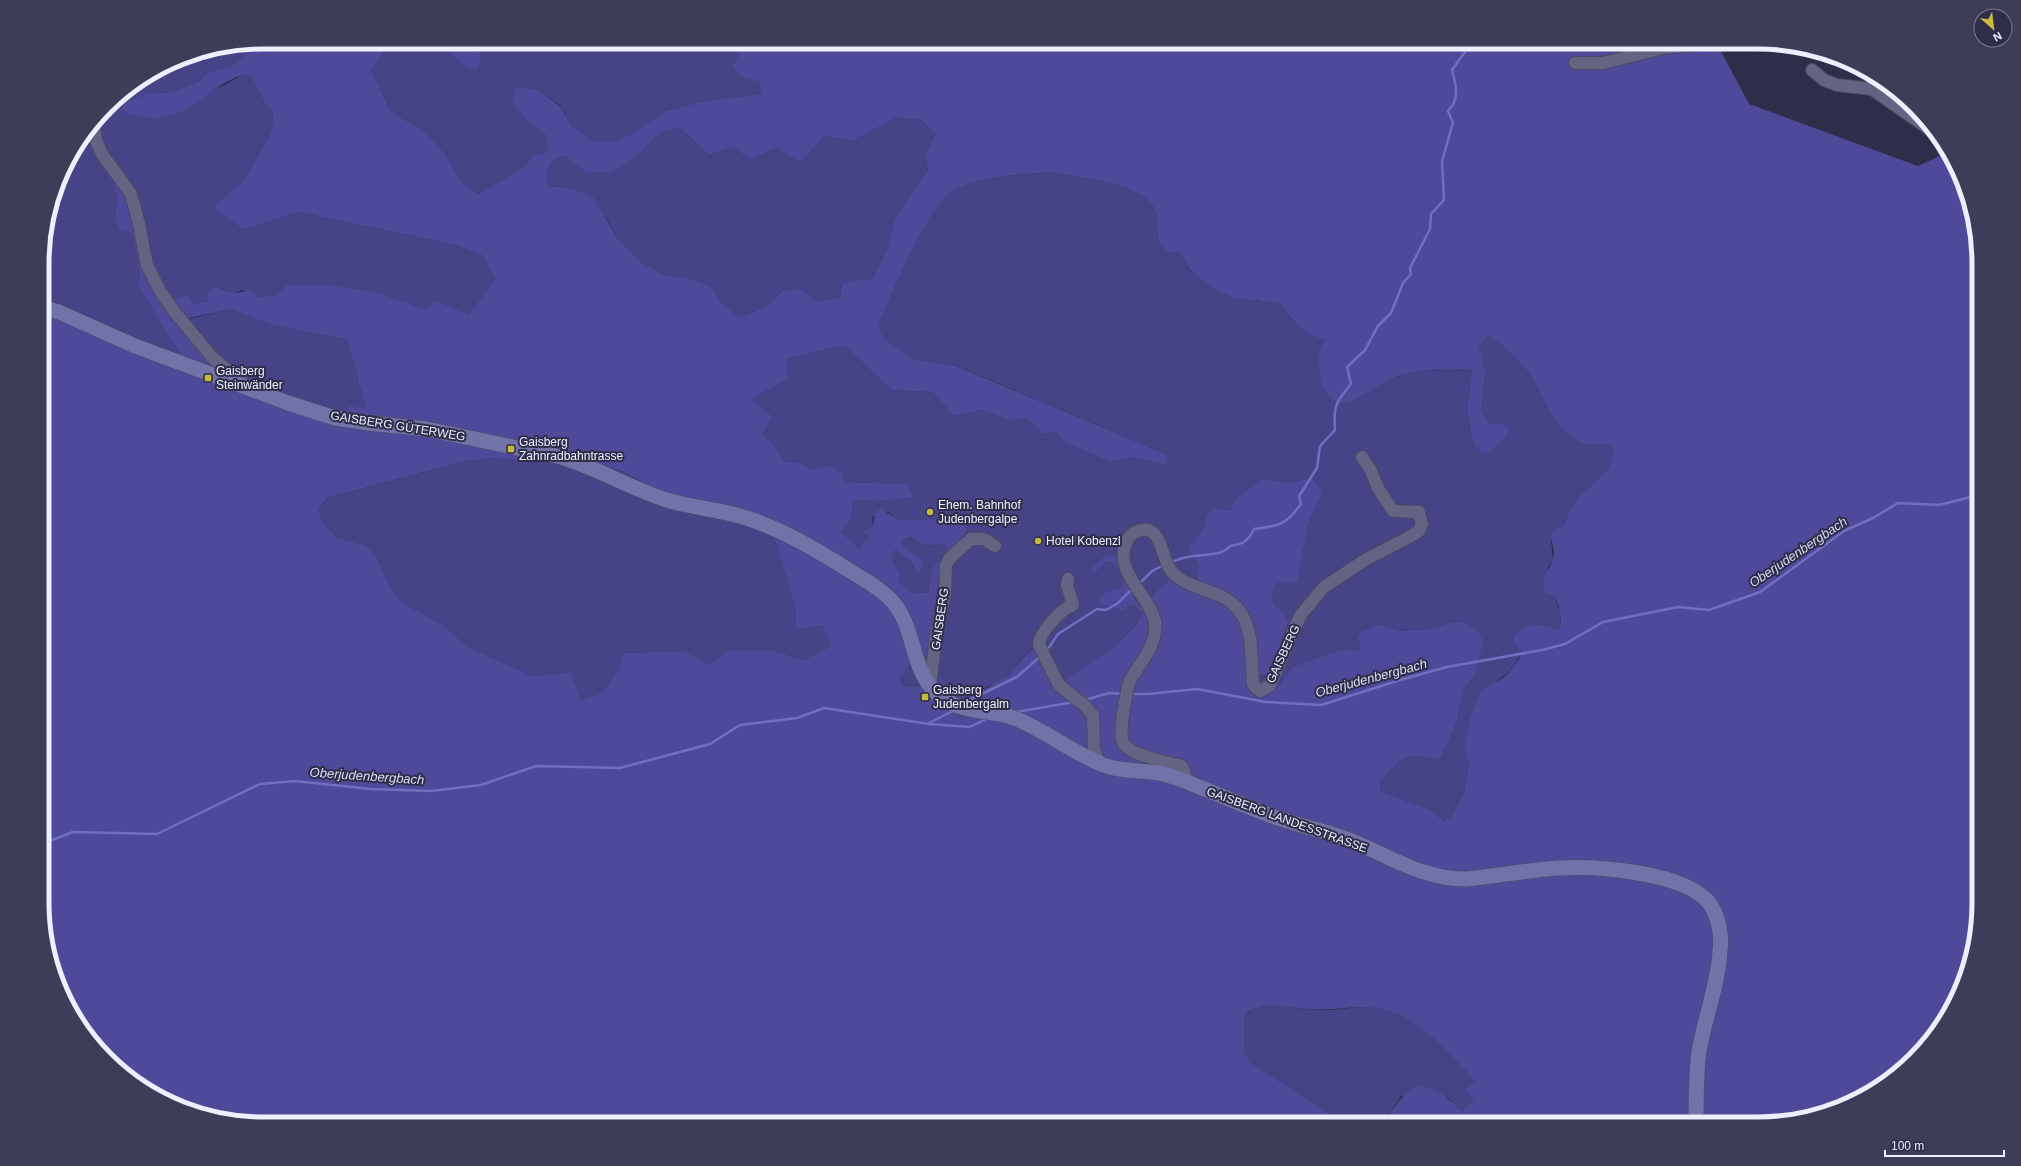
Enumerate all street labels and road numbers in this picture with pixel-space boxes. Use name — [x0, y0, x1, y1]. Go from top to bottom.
street label: GAISBERG GÜTERWEG — [330, 408, 466, 444]
street label: GAISBERG — [929, 587, 951, 651]
street label: GAISBERG — [1263, 623, 1303, 685]
street label: GAISBERG LANDESSTRASSE — [1205, 784, 1369, 856]

